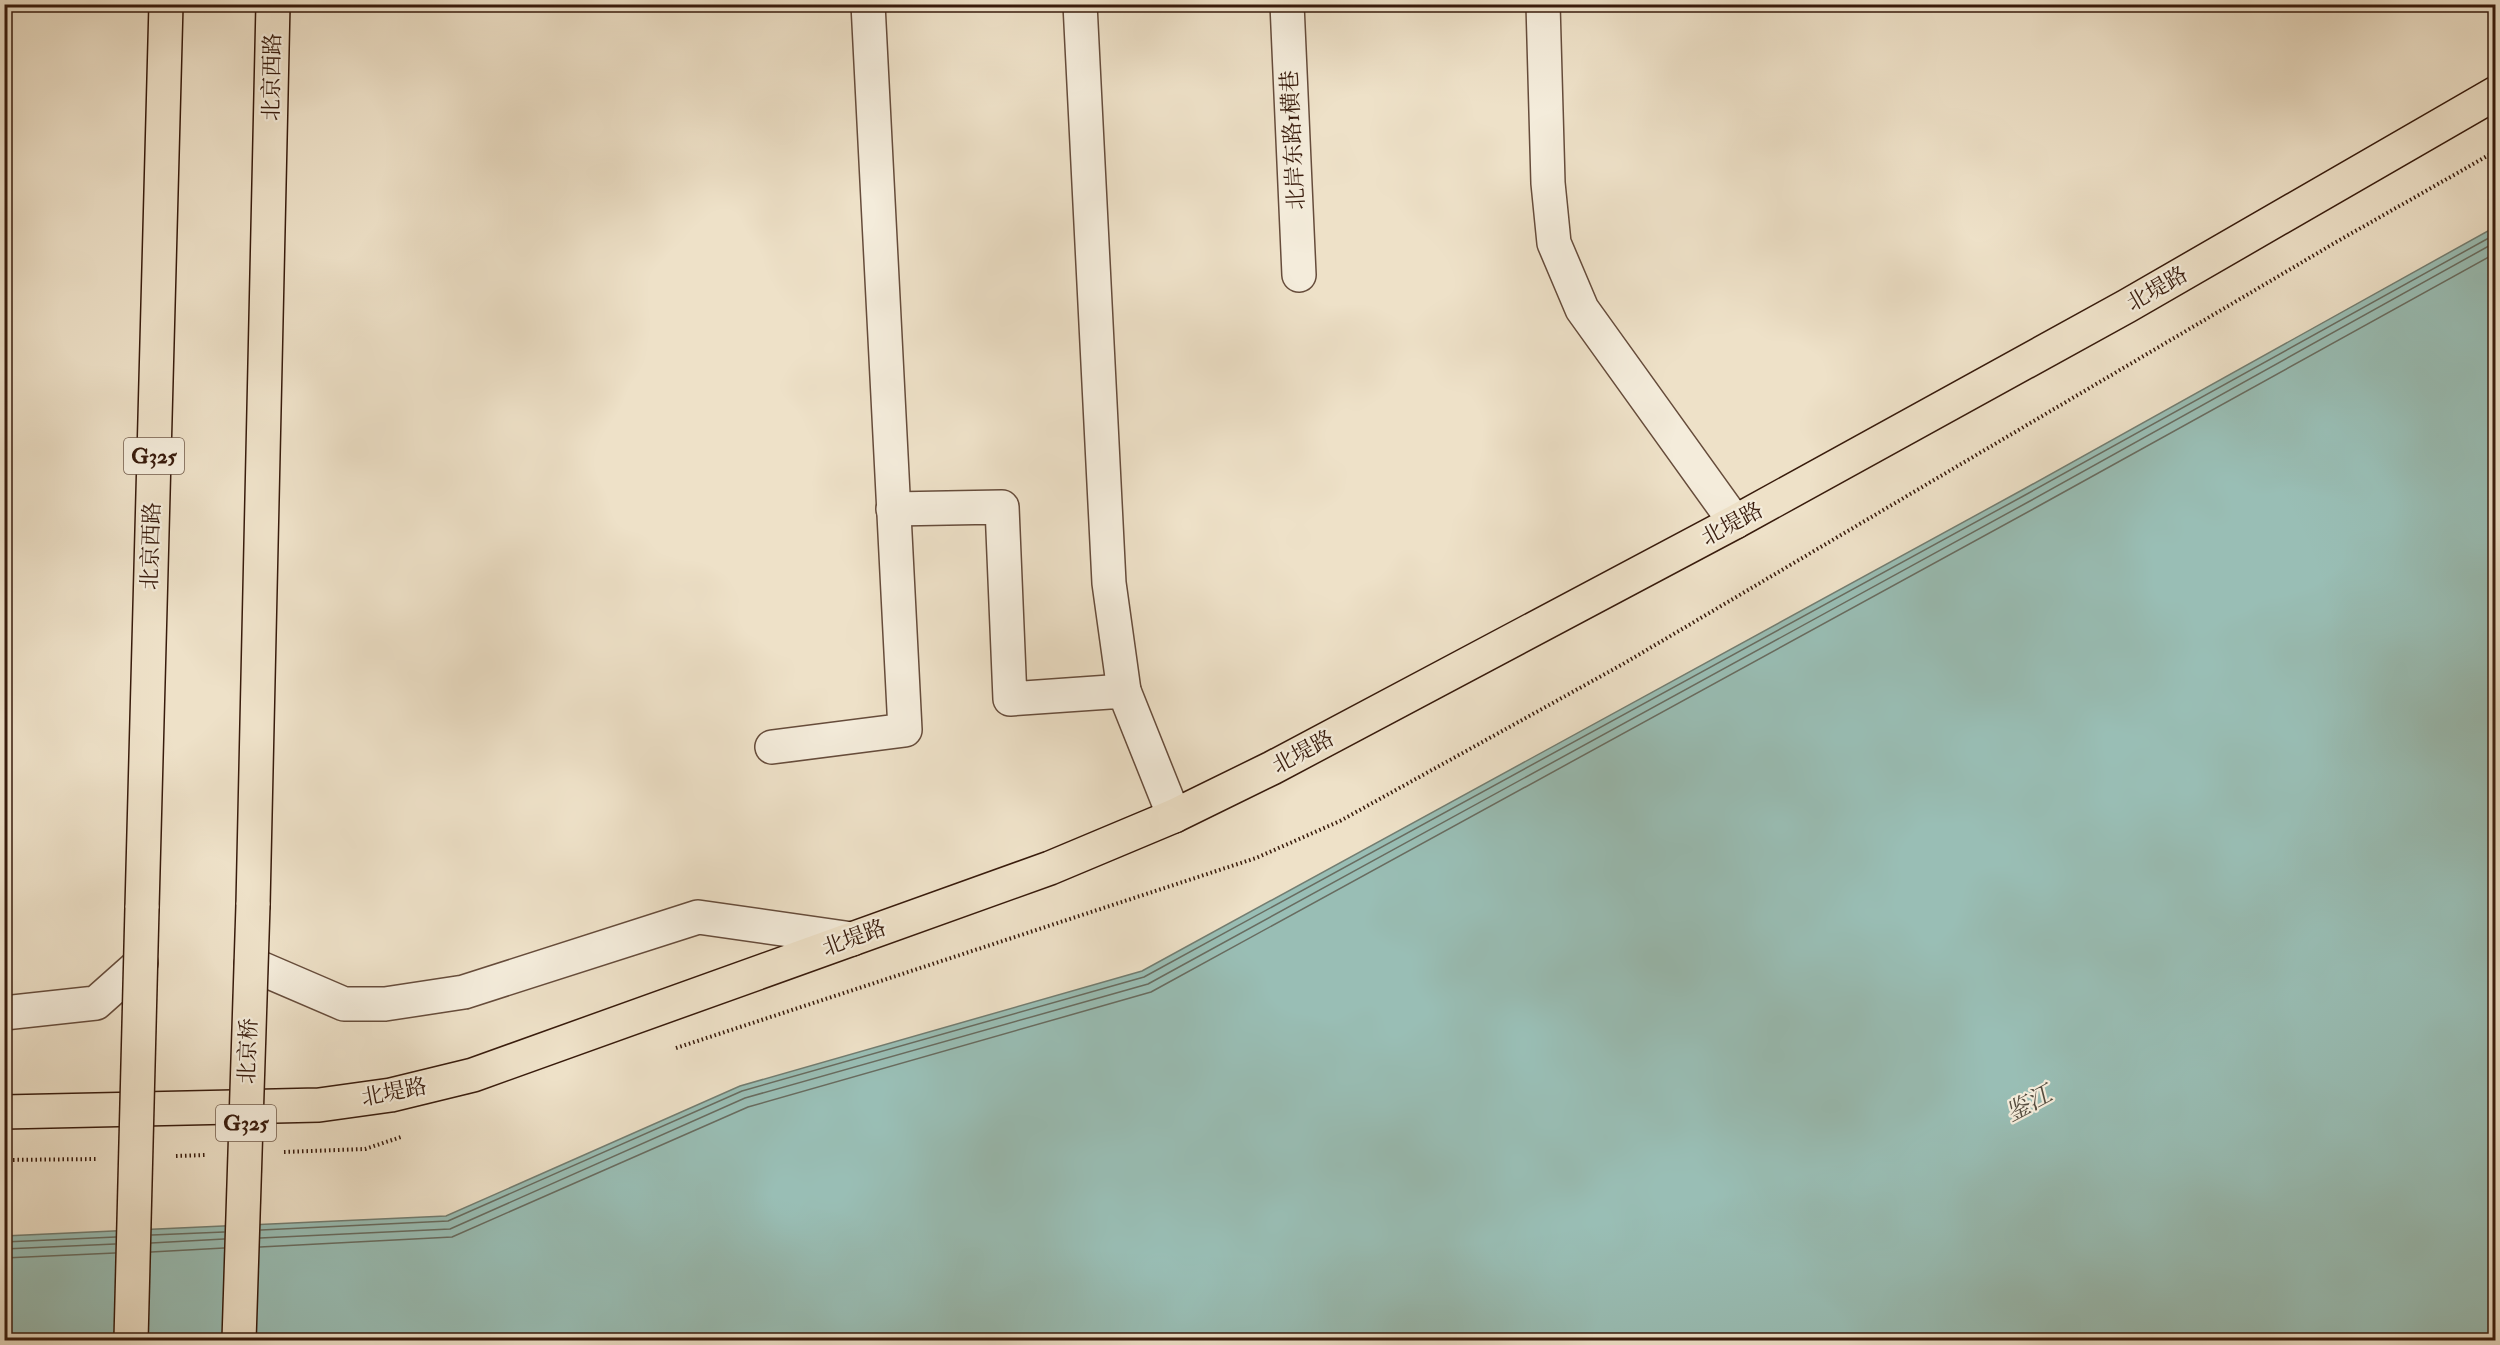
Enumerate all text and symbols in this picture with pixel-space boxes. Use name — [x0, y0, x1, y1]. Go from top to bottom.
street label: 北京西路 — [257, 33, 287, 121]
street label: 北岸东路1横巷 — [1275, 69, 1311, 211]
street label: 北堤路 — [2121, 260, 2193, 318]
road number: G325 — [124, 438, 184, 474]
street label: 北堤路 — [1696, 496, 1768, 552]
street label: 北京西路 — [135, 502, 167, 590]
street label: 北堤路 — [1267, 724, 1339, 780]
street label: 北堤路 — [818, 914, 890, 962]
street label: 北京桥 — [233, 1018, 263, 1084]
street label: 北堤路 — [359, 1072, 429, 1112]
water label: 鉴江 — [2001, 1078, 2060, 1129]
road number: G325 — [216, 1105, 276, 1141]

